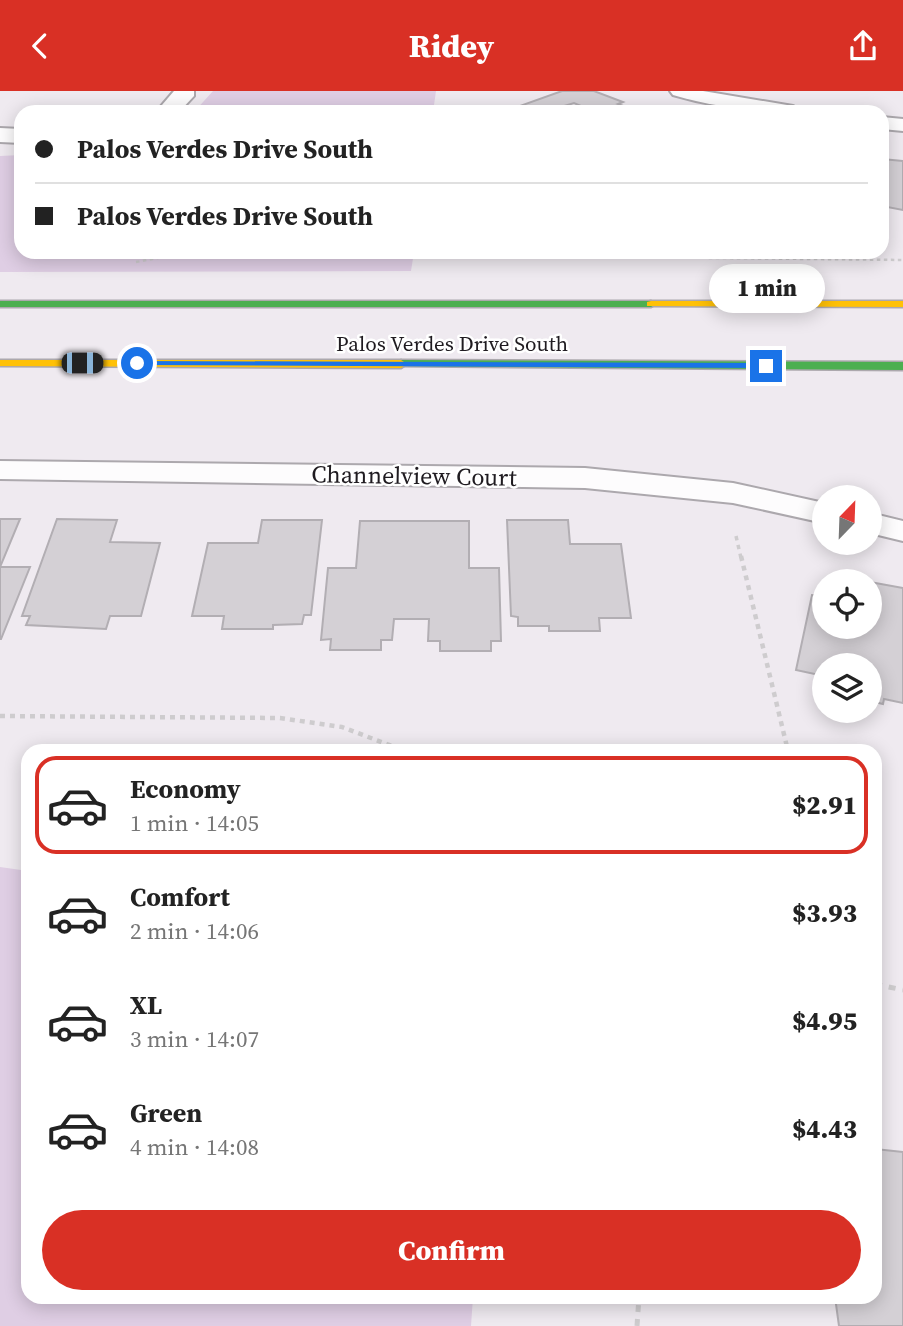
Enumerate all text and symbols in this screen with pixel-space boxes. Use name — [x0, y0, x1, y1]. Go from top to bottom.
text: Ridey — [409, 24, 494, 68]
icon: back — [21, 27, 59, 65]
icon: share — [844, 27, 882, 65]
text: Palos Verdes Drive South — [77, 131, 373, 167]
text: Palos Verdes Drive South — [77, 198, 373, 234]
callout: 1 min — [708, 265, 824, 313]
text: 1 min — [737, 272, 797, 304]
street label: Palos Verdes Drive South — [336, 329, 568, 358]
route start — [121, 347, 153, 379]
route end — [750, 350, 782, 382]
car — [62, 353, 104, 374]
street label: Channelview Court — [311, 457, 517, 494]
north arrow — [812, 485, 882, 555]
map controls — [812, 485, 882, 723]
button: locate — [812, 569, 882, 639]
button: layers — [812, 653, 882, 723]
text: Economy — [130, 771, 241, 807]
icon: car — [46, 774, 109, 837]
text: $2.91 — [792, 787, 857, 823]
text: 1 min · 14:05 — [130, 807, 259, 839]
text: Comfort — [130, 879, 230, 915]
icon: car — [46, 882, 109, 945]
text: $3.93 — [792, 895, 857, 931]
text: 2 min · 14:06 — [130, 915, 259, 947]
text: XL — [130, 987, 162, 1023]
icon: car — [46, 990, 109, 1053]
text: $4.95 — [792, 1003, 857, 1039]
text: 3 min · 14:07 — [130, 1023, 259, 1055]
text: Green — [130, 1095, 202, 1131]
icon: car — [46, 1098, 109, 1161]
text: $4.43 — [792, 1111, 857, 1147]
text: 4 min · 14:08 — [130, 1131, 259, 1163]
button: Confirm — [42, 1210, 861, 1290]

